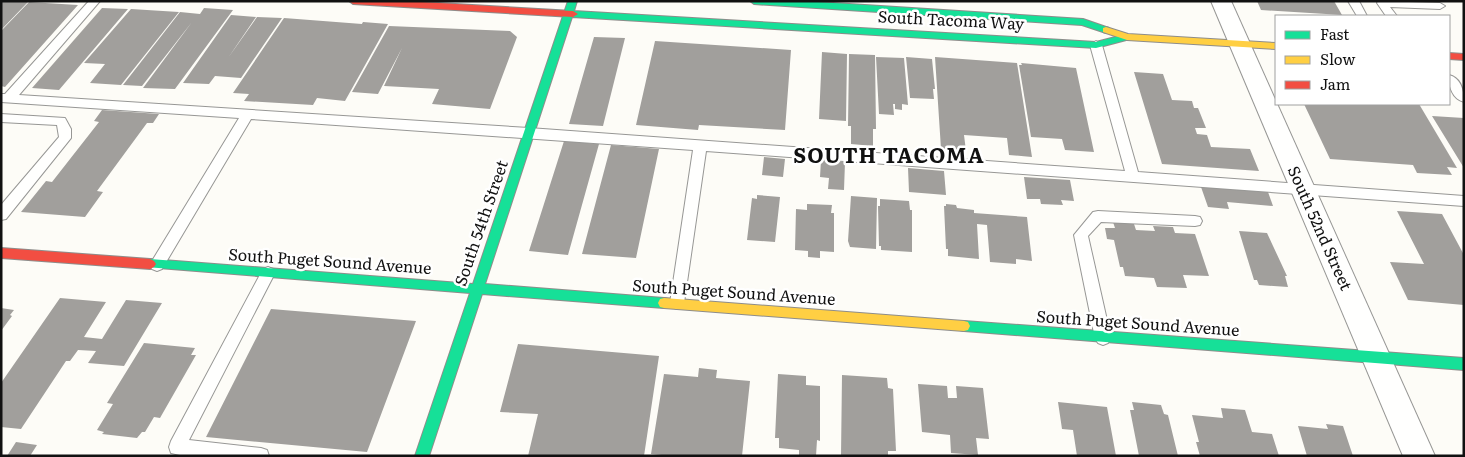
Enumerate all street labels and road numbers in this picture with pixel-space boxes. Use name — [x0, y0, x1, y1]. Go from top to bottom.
street label: South Tacoma Way — [877, 3, 1026, 35]
street label: South 54th Street — [447, 156, 513, 289]
street label: South 52nd Street — [1283, 161, 1359, 294]
street label: South Puget Sound Avenue — [228, 241, 432, 279]
street label: South Puget Sound Avenue — [632, 272, 836, 310]
street label: South Puget Sound Avenue — [1036, 303, 1240, 341]

